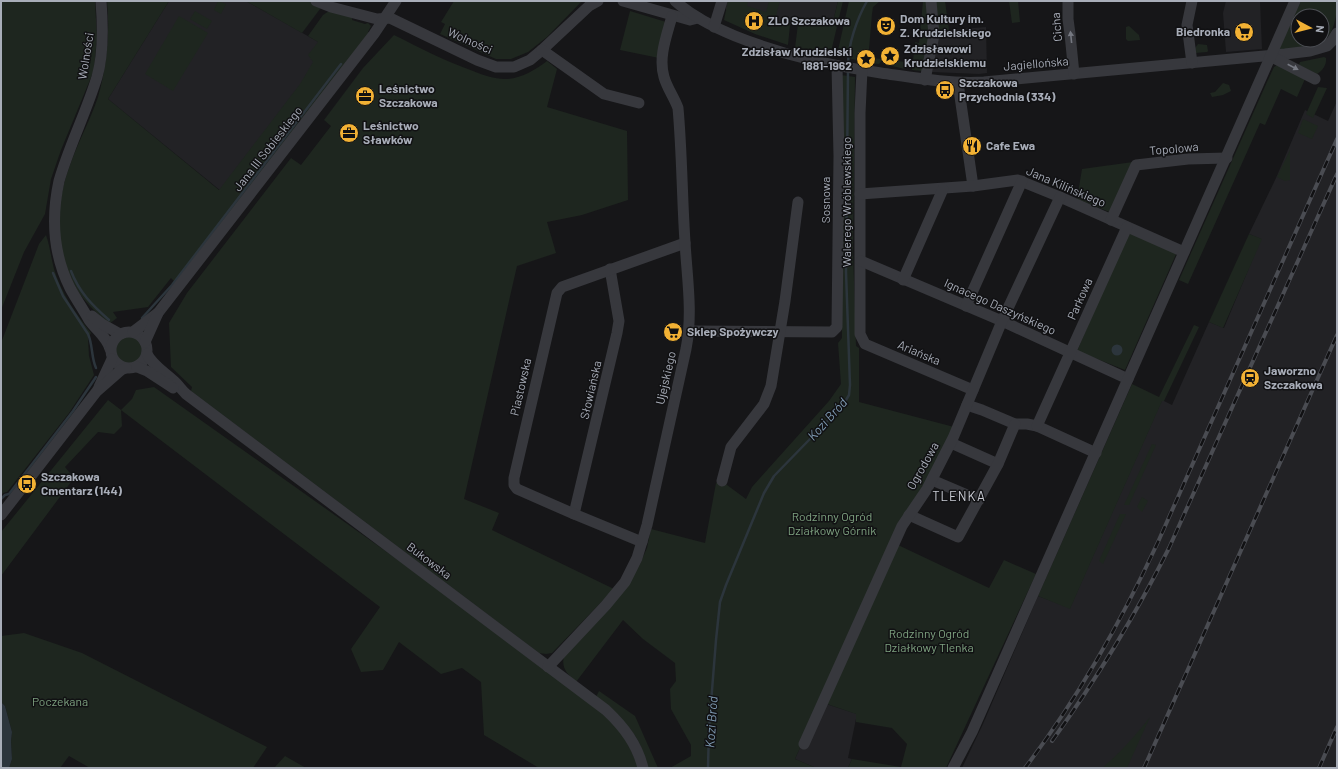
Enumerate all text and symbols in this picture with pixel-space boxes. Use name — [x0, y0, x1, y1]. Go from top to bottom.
north arrow — [1290, 8, 1330, 48]
hospital icon: ZLO Szczakowa — [743, 10, 765, 32]
place label: Dom Kultury im. Z. Krudzielskiego — [900, 11, 992, 39]
street label: Cicha — [1048, 12, 1064, 42]
place label: ZLO Szczakowa — [768, 13, 850, 27]
theatre icon: Dom Kultury im. Z. Krudzielskiego — [875, 15, 897, 37]
supermarket icon: Biedronka — [1233, 21, 1255, 43]
street label: Wolności — [446, 24, 495, 56]
place label: Biedronka — [1176, 24, 1230, 38]
text: N — [1314, 25, 1327, 34]
street label: Wolności — [74, 31, 96, 80]
one-way arrow — [1067, 31, 1074, 43]
place label: Zdzisławowi Krudzielskiemu — [904, 41, 986, 69]
place label: Zdzisław Krudzielski 1881-1962 — [742, 44, 852, 72]
place icon: Zdzisławowi Krudzielskiemu — [879, 45, 901, 67]
place icon: Zdzisław Krudzielski 1881-1962 — [855, 48, 877, 70]
street label: Jagiellońska — [1003, 53, 1069, 73]
one-way arrow — [1287, 64, 1299, 71]
place label: Szczakowa Przychodnia (334) — [959, 75, 1056, 103]
bus stop icon: Szczakowa Przychodnia (334) — [934, 79, 956, 101]
place label: Leśnictwo Szczakowa — [379, 81, 438, 109]
office icon: Leśnictwo Szczakowa — [354, 85, 376, 107]
street label: Jana III Sobieskiego — [230, 103, 305, 193]
place label: Leśnictwo Sławków — [363, 118, 419, 146]
office icon: Leśnictwo Sławków — [338, 122, 360, 144]
restaurant icon: Cafe Ewa — [961, 135, 983, 157]
street label: Walerego Wróblewskiego — [839, 137, 853, 267]
place label: Cafe Ewa — [986, 138, 1035, 152]
street label: Topolowa — [1149, 139, 1199, 157]
street label: Jana Kilińskiego — [1025, 163, 1108, 209]
street label: Sosnowa — [818, 177, 832, 223]
street label: Ignacego Daszyńskiego — [942, 275, 1058, 337]
street label: Parkowa — [1064, 276, 1094, 322]
supermarket icon: Sklep Spożywczy — [662, 321, 684, 343]
place label: Sklep Spożywczy — [687, 324, 779, 338]
street label: Ariańska — [896, 337, 943, 367]
street label: Ujejskiego — [652, 350, 678, 406]
street label: Piastowska — [507, 357, 533, 417]
street label: Słowiańska — [577, 359, 604, 420]
place label: Jaworzno Szczakowa — [1264, 363, 1323, 391]
station icon: Jaworzno Szczakowa — [1239, 367, 1261, 389]
water label: Kozi Bród — [804, 394, 850, 444]
street label: Ogrodowa — [903, 439, 941, 492]
place label: Szczakowa Cmentarz (144) — [41, 469, 123, 497]
bus stop icon: Szczakowa Cmentarz (144) — [16, 473, 38, 495]
district label: TLENKA — [932, 488, 986, 504]
park label: Rodzinny Ogród Działkowy Górnik — [788, 509, 876, 537]
street label: Bukowska — [405, 539, 455, 581]
park label: Rodzinny Ogród Działkowy Tlenka — [884, 626, 974, 654]
park label: Poczekana — [32, 694, 88, 708]
water label: Kozi Bród — [701, 695, 721, 748]

